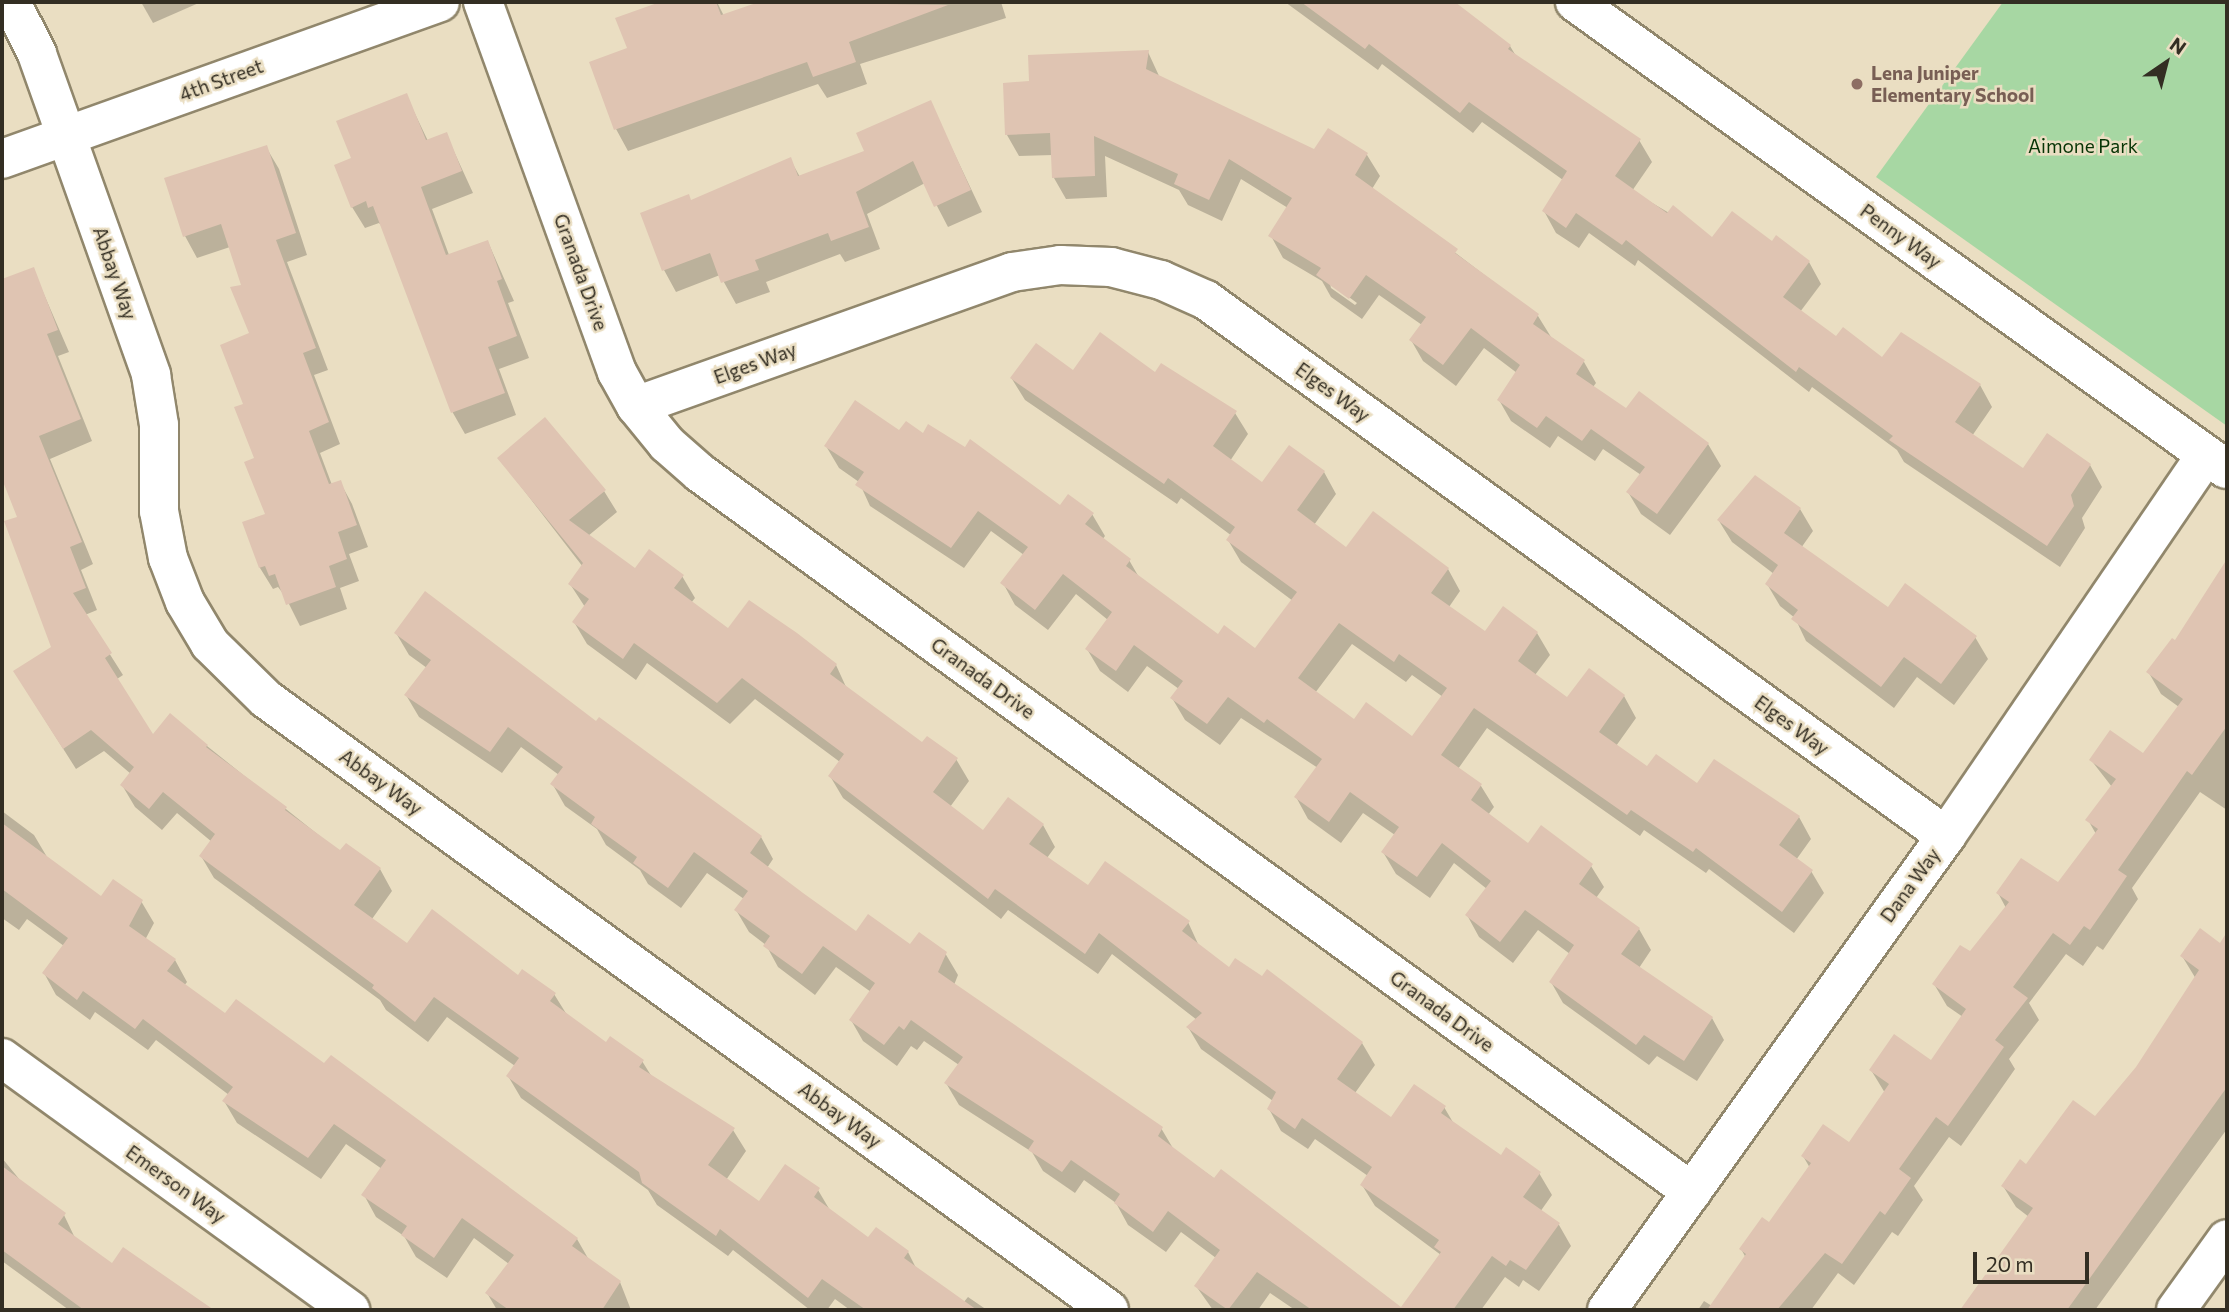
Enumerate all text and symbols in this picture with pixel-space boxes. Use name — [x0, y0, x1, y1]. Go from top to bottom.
north arrow — [2131, 28, 2201, 98]
text: N — [2166, 32, 2191, 59]
street label: 4th Street — [176, 54, 266, 106]
place label: Lena Juniper Elementary School — [1871, 62, 2035, 106]
marker: Lena Juniper Elementary School — [1849, 76, 1865, 92]
park label: Aimone Park — [2028, 135, 2138, 157]
street label: Penny Way — [1856, 199, 1946, 273]
street label: Granada Drive — [549, 211, 613, 333]
street label: Abbay Way — [88, 224, 142, 322]
street label: Elges Way — [710, 338, 800, 388]
street label: Elges Way — [1291, 357, 1375, 427]
street label: Granada Drive — [927, 633, 1039, 723]
street label: Elges Way — [1750, 690, 1834, 760]
street label: Abbay Way — [335, 744, 427, 820]
street label: Dana Way — [1875, 843, 1945, 927]
street label: Granada Drive — [1386, 966, 1498, 1056]
street label: Abbay Way — [794, 1077, 886, 1153]
street label: Emerson Way — [122, 1140, 230, 1228]
scale bar — [1977, 1238, 2092, 1282]
text: 20 m — [1986, 1251, 2034, 1276]

